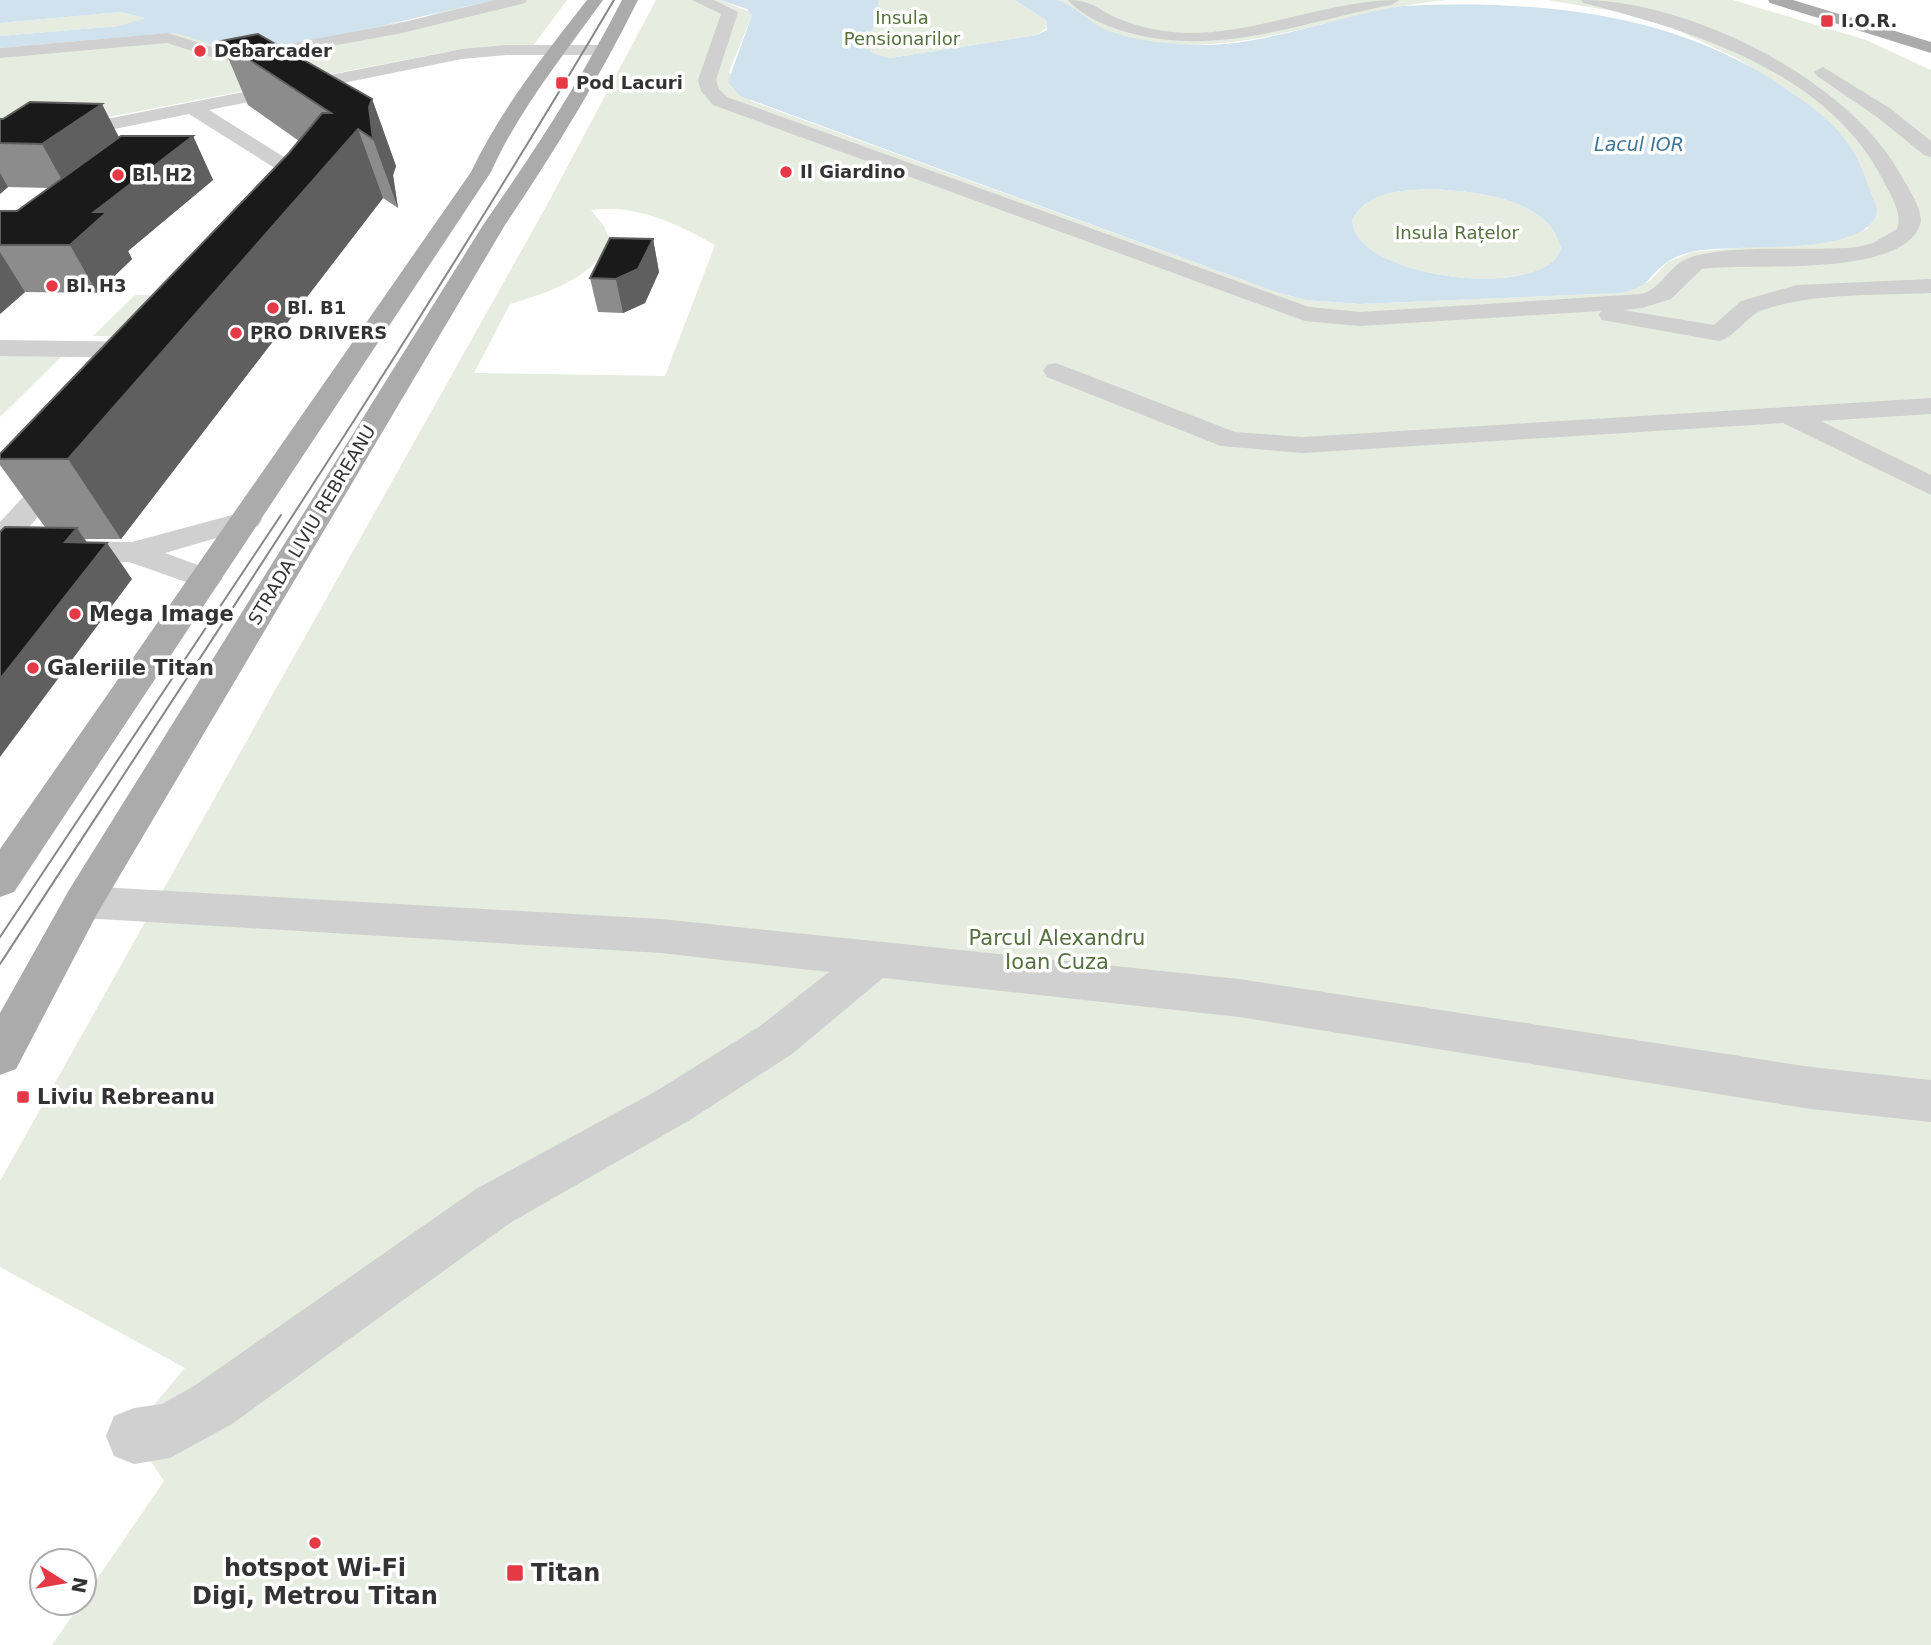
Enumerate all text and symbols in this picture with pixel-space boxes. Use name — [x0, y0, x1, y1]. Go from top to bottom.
park label: Insula Pensionarilor — [844, 7, 961, 49]
place label: I.O.R. — [1841, 10, 1897, 31]
marker: I.O.R. — [1819, 13, 1835, 29]
place label: Debarcader — [214, 40, 332, 61]
marker: Debarcader — [192, 43, 208, 59]
place label: Pod Lacuri — [576, 72, 683, 93]
marker: Pod Lacuri — [554, 75, 570, 91]
water label: Lacul IOR — [1594, 133, 1684, 155]
place label: Il Giardino — [800, 161, 905, 182]
place label: Bl. H2 — [132, 164, 193, 185]
marker: Il Giardino — [778, 164, 794, 180]
marker: Bl. H2 — [110, 167, 126, 183]
park label: Insula Rațelor — [1395, 222, 1520, 243]
place label: Bl. H3 — [66, 275, 127, 296]
marker: Bl. H3 — [44, 278, 60, 294]
place label: Bl. B1 — [287, 297, 346, 318]
marker: Bl. B1 — [265, 300, 281, 316]
place label: PRO DRIVERS — [250, 322, 387, 343]
marker: PRO DRIVERS — [228, 325, 244, 341]
street label: STRADA LIVIU REBREANU — [244, 421, 380, 628]
place label: Mega Image — [89, 602, 234, 626]
marker: Mega Image — [67, 606, 83, 622]
place label: Galeriile Titan — [47, 656, 214, 680]
marker: Galeriile Titan — [25, 660, 41, 676]
park label: Parcul Alexandru Ioan Cuza — [969, 926, 1145, 974]
place label: Liviu Rebreanu — [37, 1085, 215, 1109]
marker: Liviu Rebreanu — [15, 1089, 31, 1105]
marker: hotspot Wi-Fi Digi, Metrou Titan — [307, 1535, 323, 1551]
north arrow — [28, 1547, 98, 1617]
place label: hotspot Wi-Fi Digi, Metrou Titan — [192, 1554, 438, 1610]
place label: Titan — [531, 1559, 600, 1587]
marker: Titan — [505, 1563, 525, 1583]
text: N — [67, 1575, 92, 1595]

